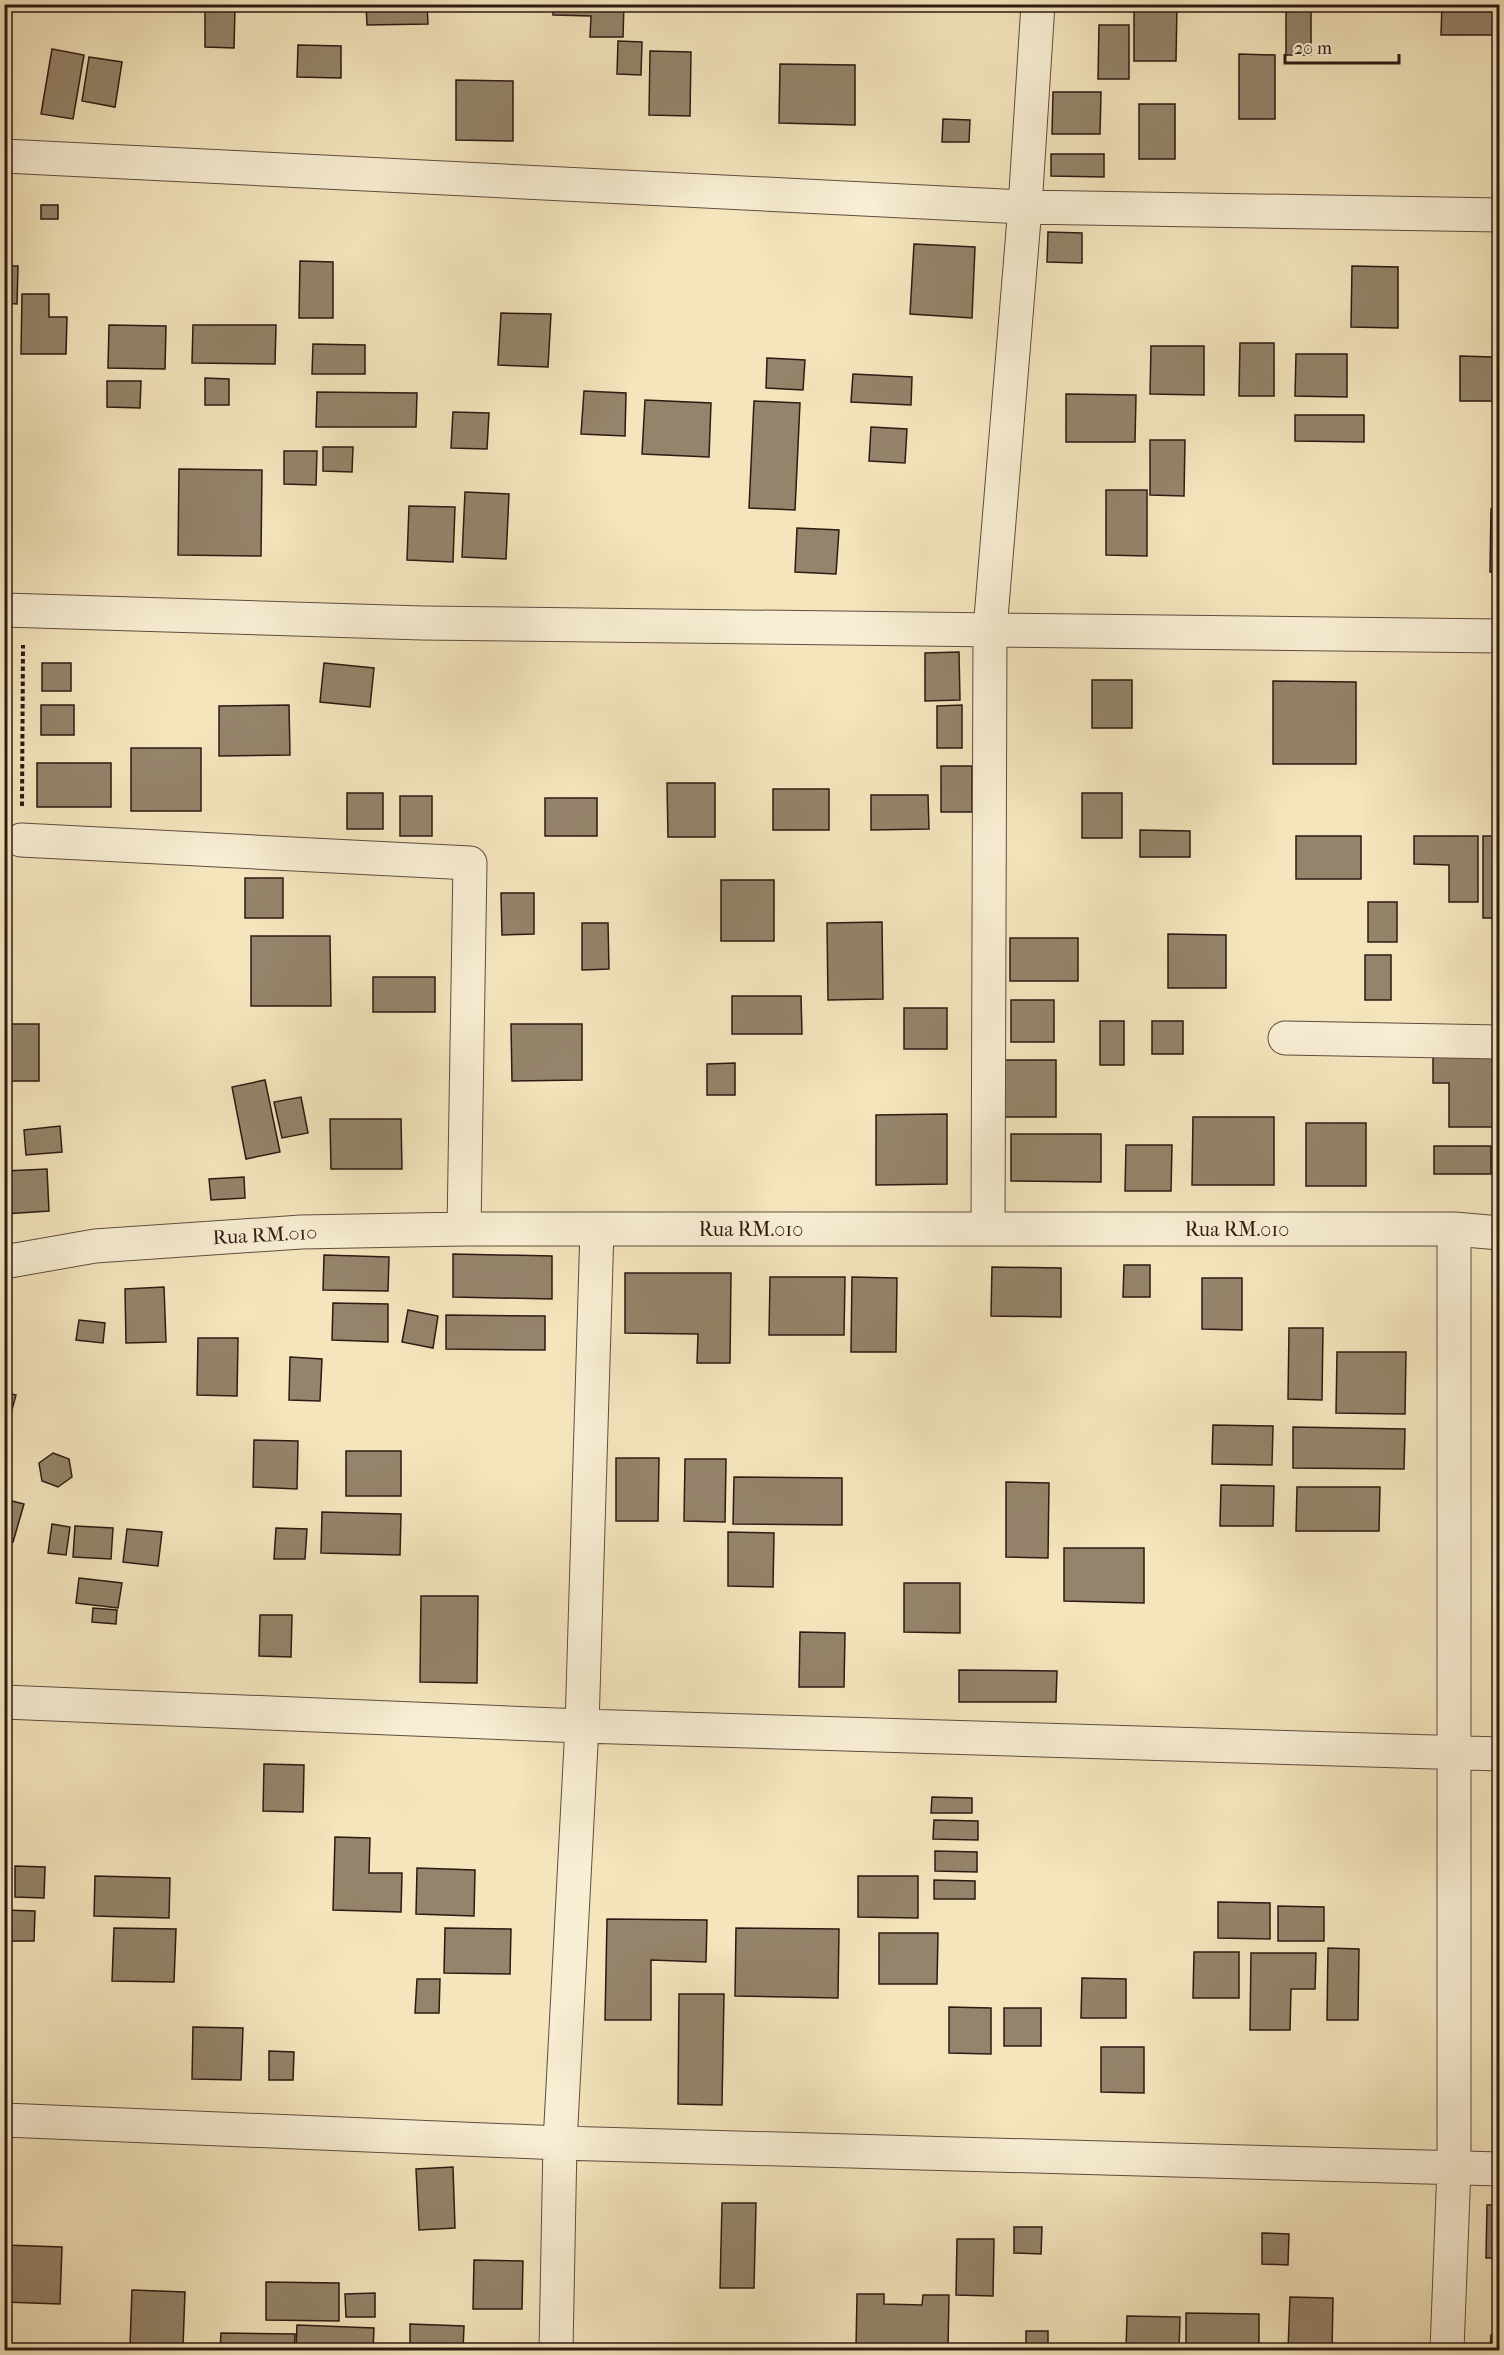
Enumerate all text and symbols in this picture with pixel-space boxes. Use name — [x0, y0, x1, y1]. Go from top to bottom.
scale bar — [1285, 27, 1399, 65]
text: 20 m — [1294, 38, 1332, 59]
street label: Rua RM.010 — [699, 1218, 803, 1241]
street label: Rua RM.010 — [1185, 1218, 1289, 1241]
street label: Rua RM.010 — [212, 1221, 318, 1249]

